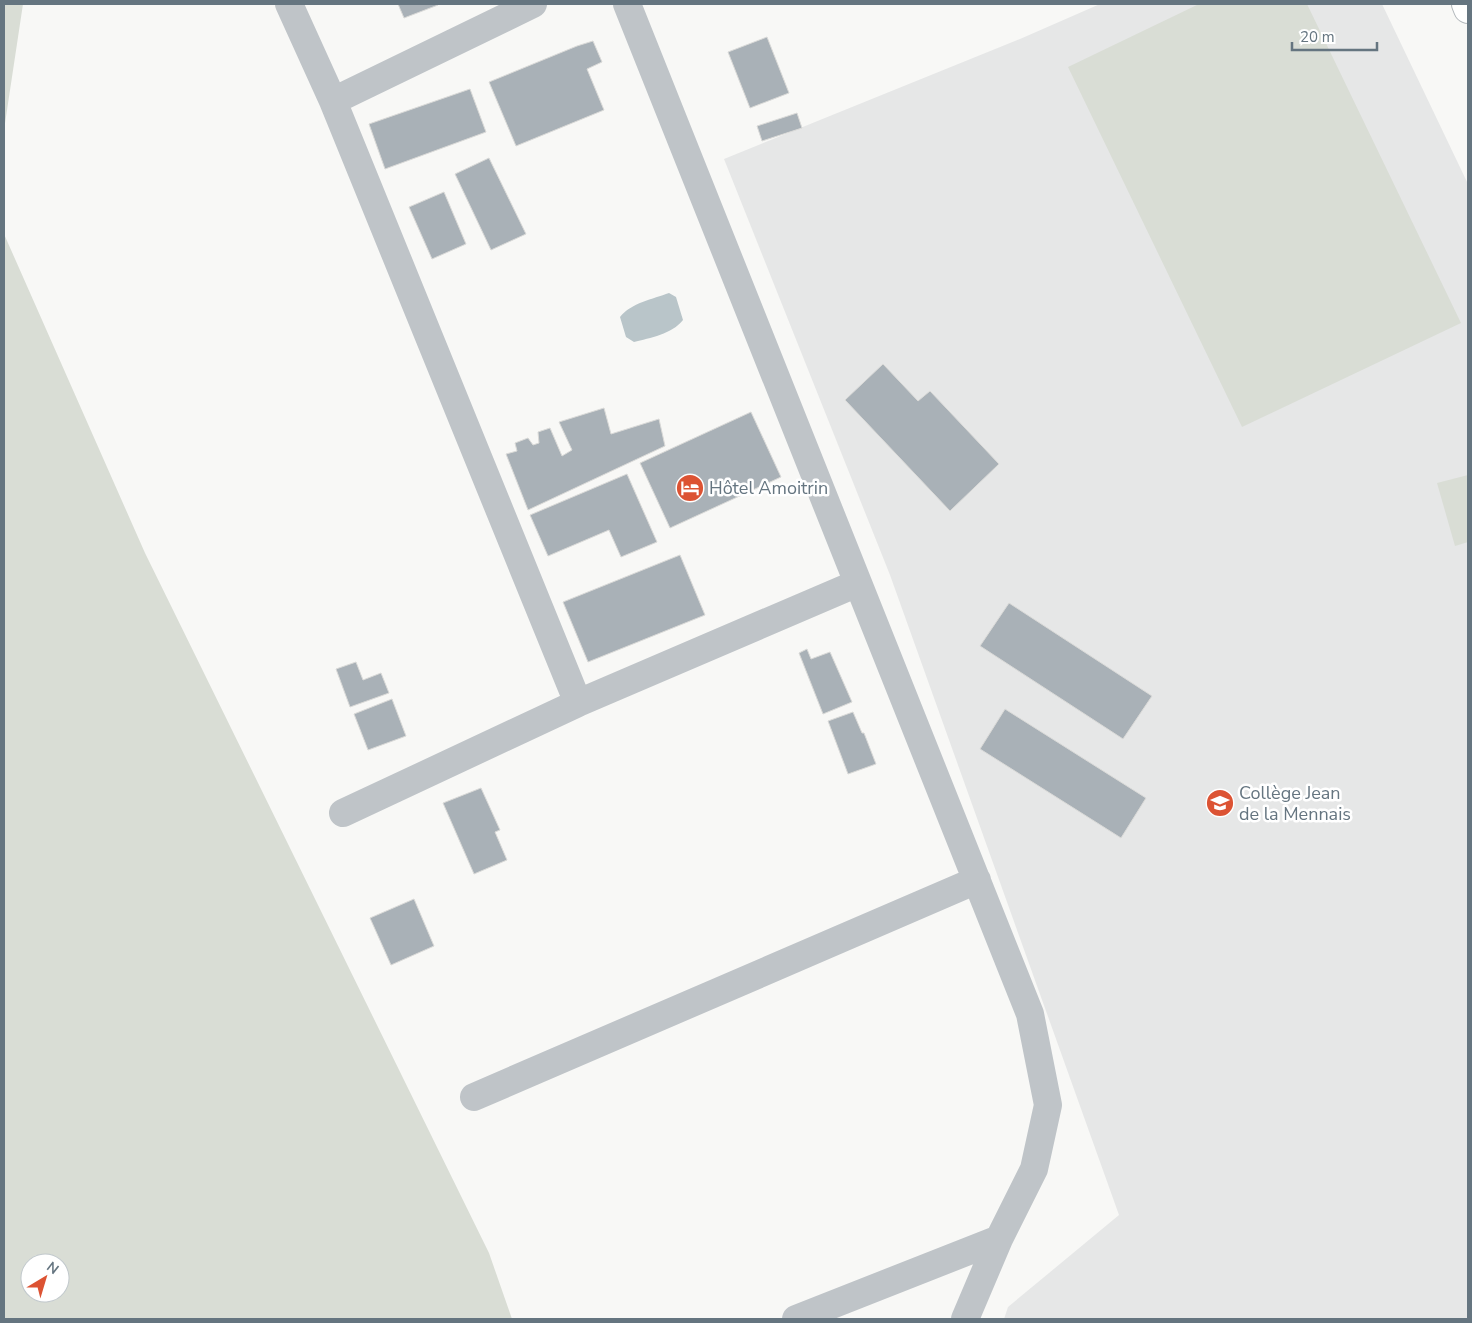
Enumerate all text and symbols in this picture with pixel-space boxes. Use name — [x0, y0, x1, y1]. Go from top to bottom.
scale bar — [1292, 20, 1377, 52]
text: 20 m — [1300, 27, 1335, 47]
hotel icon: Hôtel Amoitrin — [675, 473, 705, 503]
place label: Hôtel Amoitrin — [709, 476, 828, 500]
place label: Collège Jean de la Mennais — [1239, 781, 1351, 826]
school or university icon: Collège Jean de la Mennais — [1205, 788, 1235, 818]
north arrow — [20, 1253, 70, 1303]
text: N — [43, 1257, 63, 1279]

